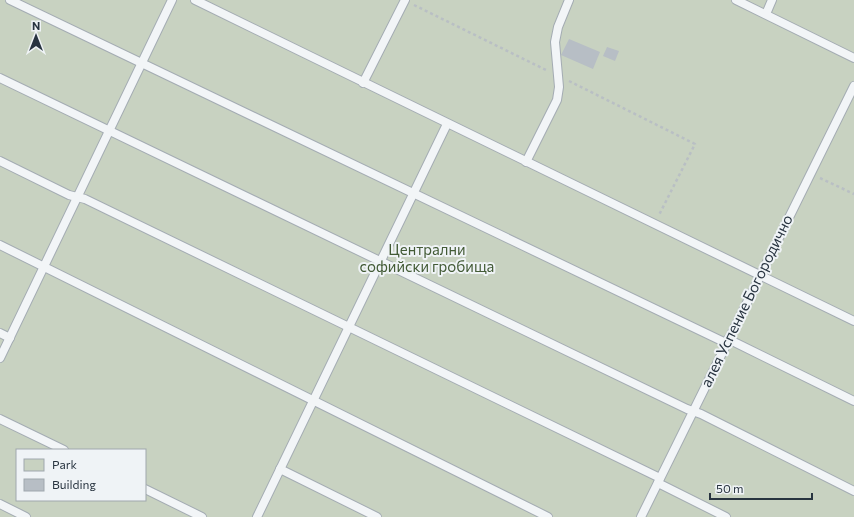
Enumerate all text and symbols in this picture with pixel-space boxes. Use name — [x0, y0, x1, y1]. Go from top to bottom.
north arrow — [16, 16, 56, 56]
text: N — [32, 19, 40, 32]
street label: алея Успение Богородично — [696, 211, 796, 390]
park label: Централни софийски гробища — [360, 240, 494, 275]
legend — [16, 449, 146, 501]
text: Park — [52, 457, 78, 471]
scale bar — [710, 475, 812, 501]
text: Building — [52, 477, 96, 491]
text: 50 m — [716, 481, 744, 495]

